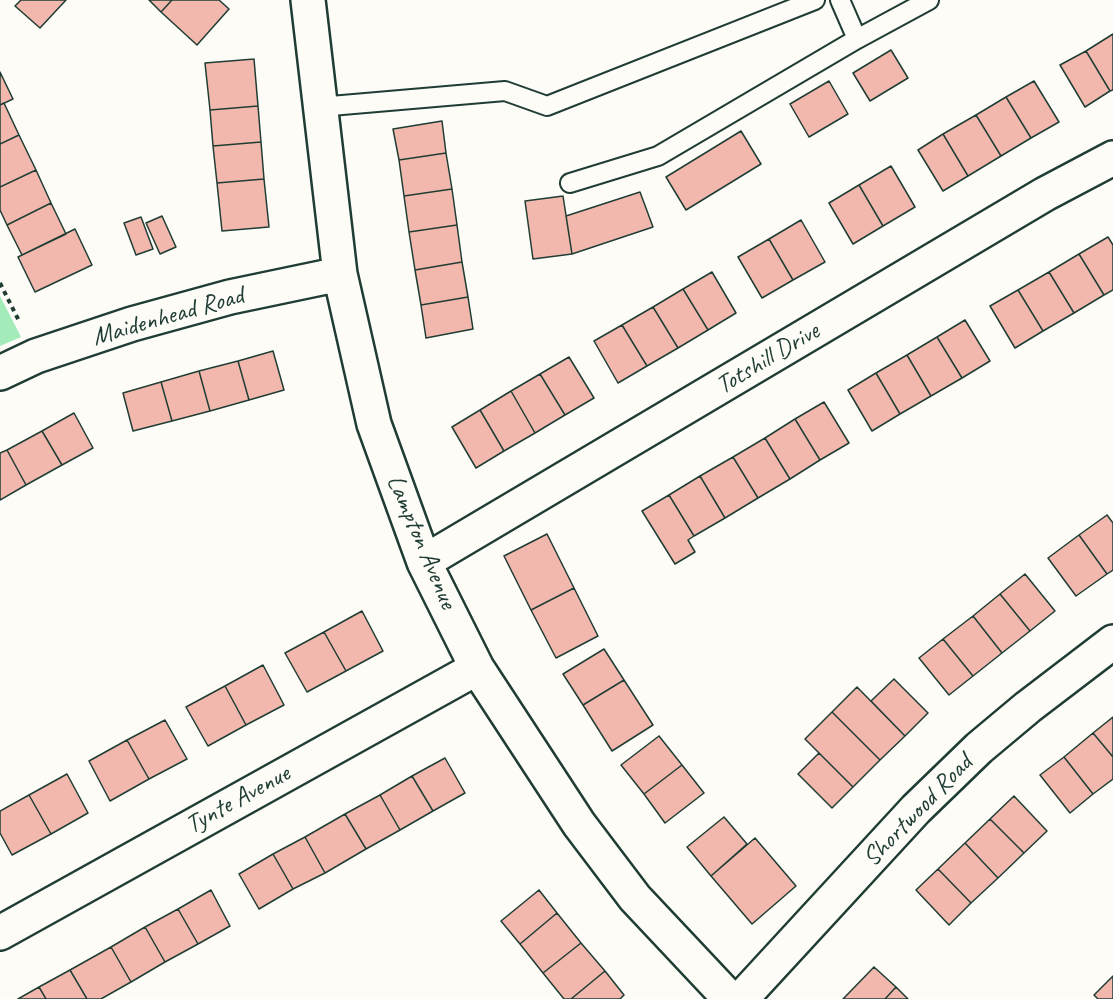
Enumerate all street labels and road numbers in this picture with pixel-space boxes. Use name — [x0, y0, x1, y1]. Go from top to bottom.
street label: Maidenhead Road — [89, 281, 247, 353]
street label: Totshill Drive — [711, 316, 825, 402]
street label: Lampton Avenue — [379, 470, 463, 614]
street label: Shortwood Road — [857, 748, 979, 874]
street label: Tynte Avenue — [180, 759, 296, 841]

